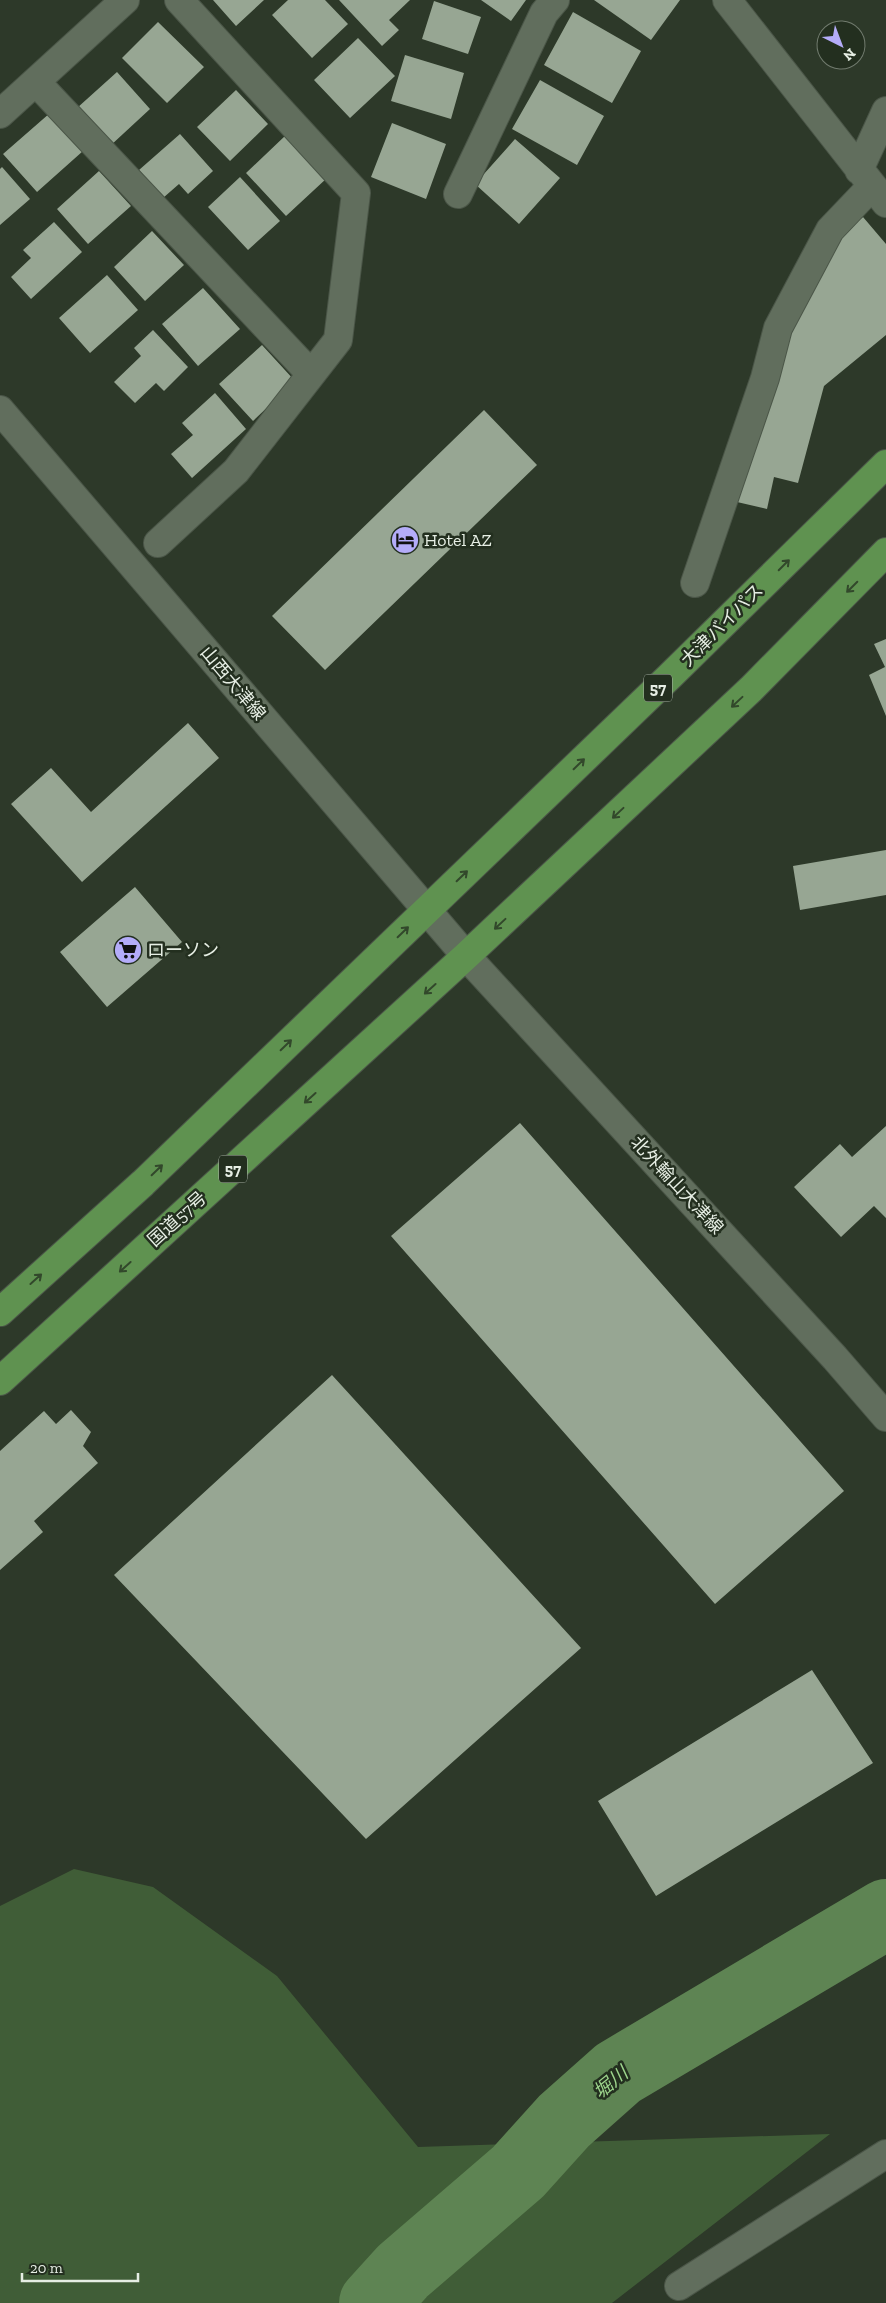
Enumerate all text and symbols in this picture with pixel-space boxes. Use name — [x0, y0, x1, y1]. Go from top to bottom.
north arrow — [816, 20, 866, 70]
text: N — [839, 44, 859, 64]
hotel icon: Hotel AZ — [390, 525, 420, 555]
place label: Hotel AZ — [424, 529, 492, 551]
one-way arrow — [777, 559, 790, 571]
street label: 大津バイパス — [676, 579, 768, 671]
one-way arrow — [846, 581, 858, 593]
street label: 山西大津線 — [196, 641, 270, 725]
road number: 57 — [644, 674, 672, 701]
one-way arrow — [731, 696, 744, 708]
one-way arrow — [573, 758, 586, 770]
one-way arrow — [612, 807, 625, 819]
one-way arrow — [456, 870, 468, 882]
one-way arrow — [493, 918, 506, 930]
one-way arrow — [397, 926, 410, 938]
supermarket icon: ローソン — [113, 935, 143, 965]
place label: ローソン — [147, 939, 219, 961]
one-way arrow — [423, 983, 436, 995]
one-way arrow — [280, 1039, 293, 1051]
one-way arrow — [303, 1093, 316, 1104]
street label: 北外輪山大津線 — [626, 1131, 728, 1239]
road number: 57 — [219, 1156, 247, 1182]
one-way arrow — [151, 1164, 163, 1176]
street label: 国道57号 — [143, 1187, 211, 1251]
one-way arrow — [119, 1261, 131, 1273]
one-way arrow — [30, 1273, 43, 1285]
water label: 堀川 — [588, 2060, 634, 2103]
scale bar — [22, 2250, 139, 2282]
text: 20 m — [30, 2259, 63, 2277]

